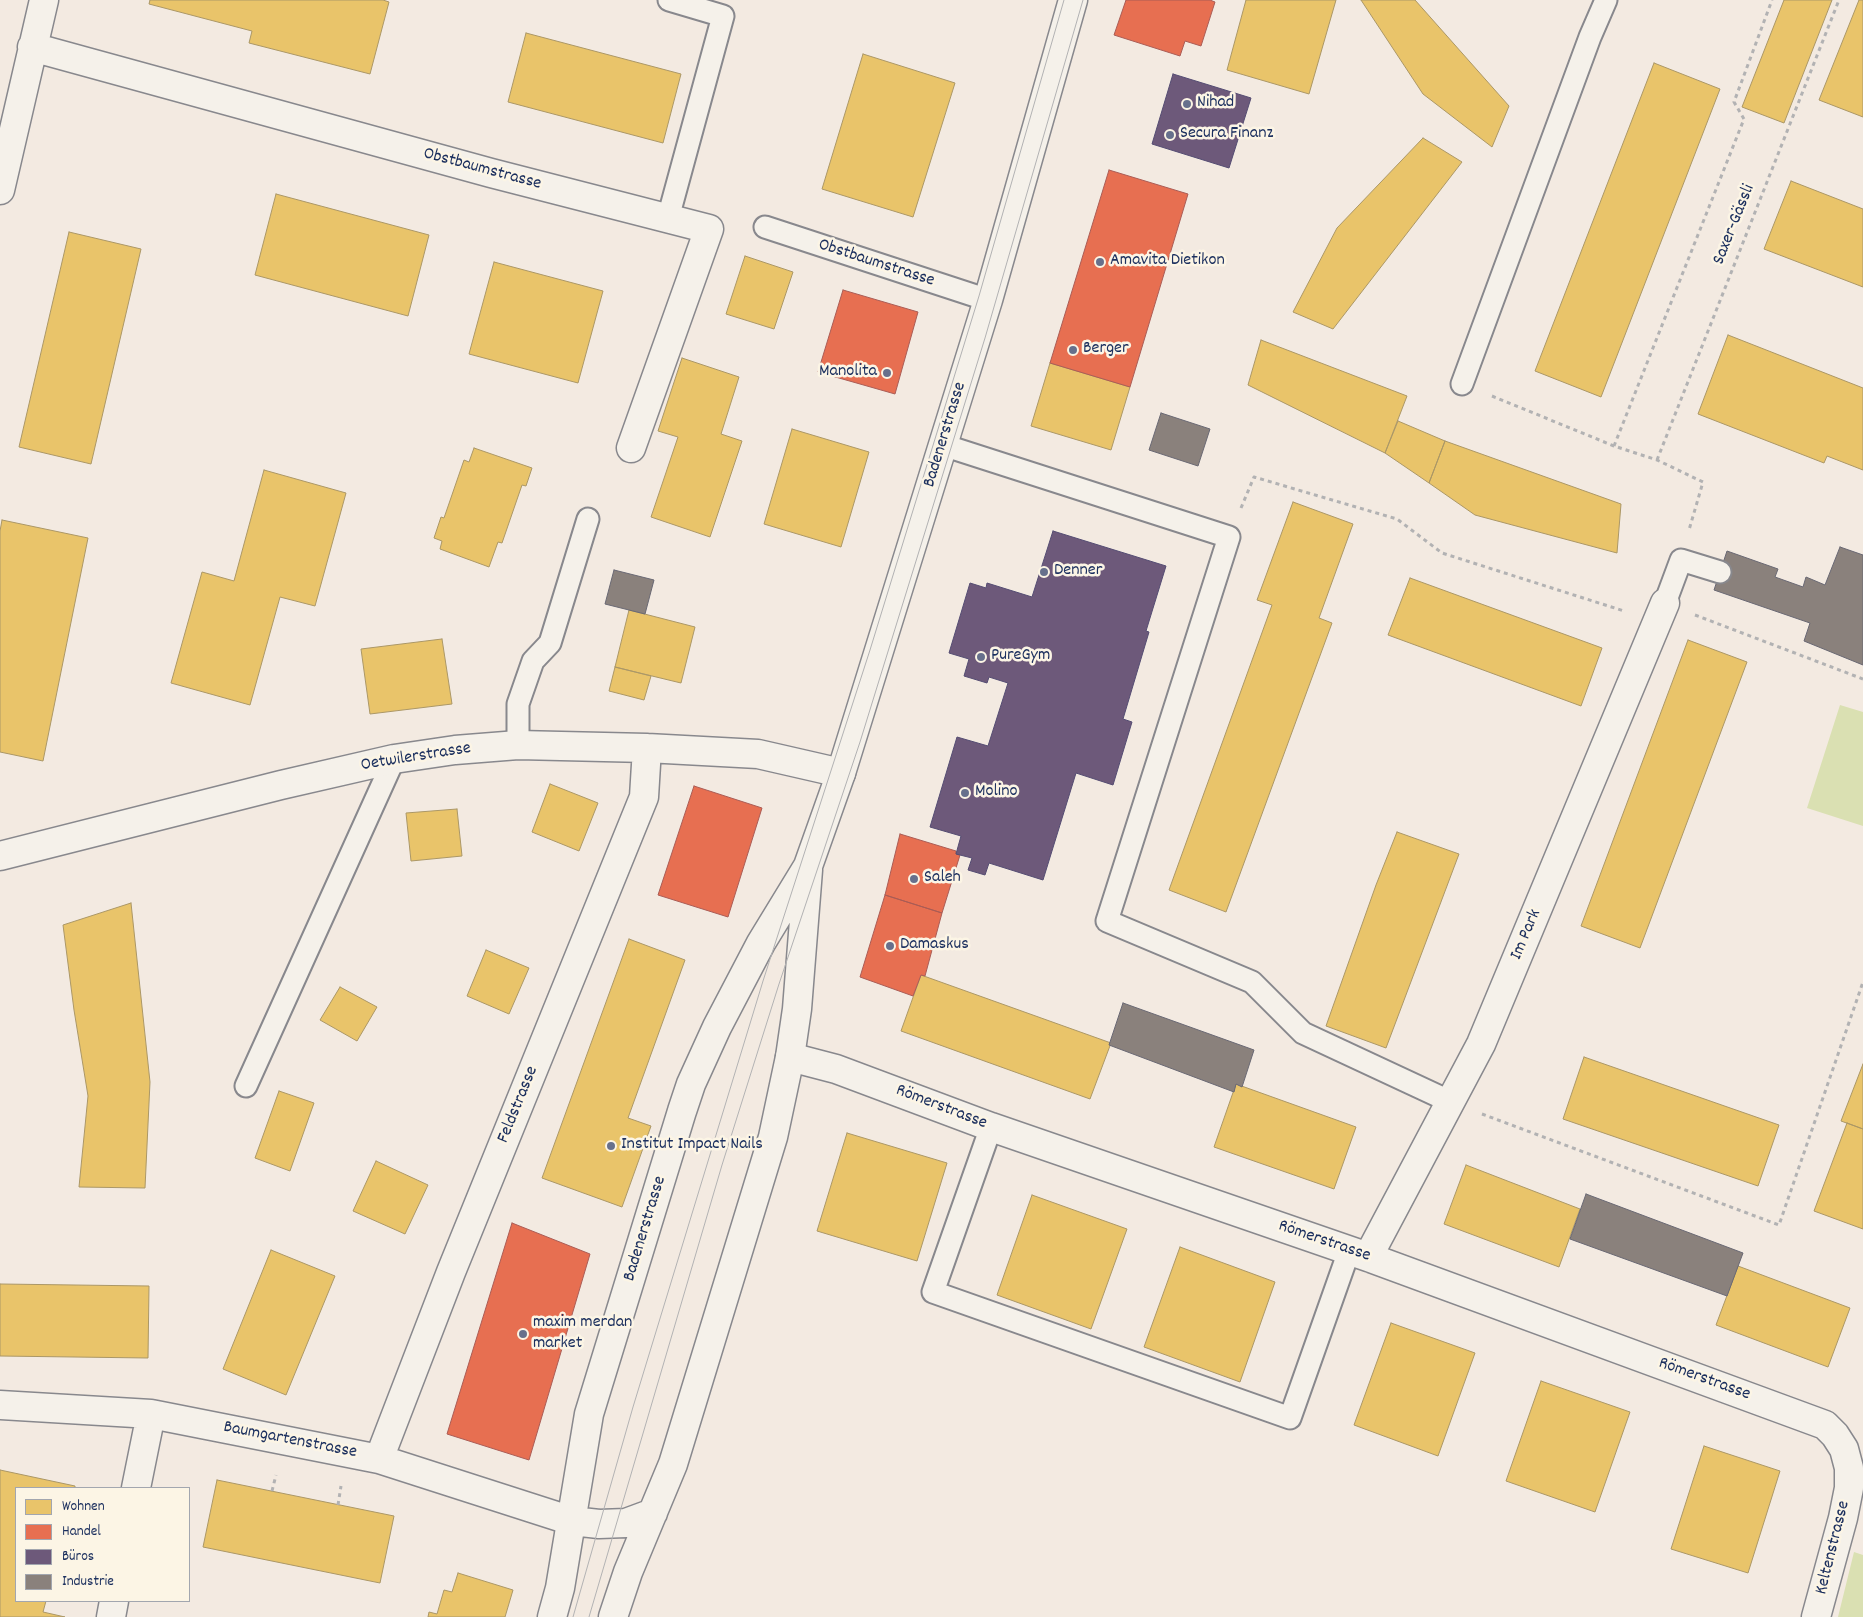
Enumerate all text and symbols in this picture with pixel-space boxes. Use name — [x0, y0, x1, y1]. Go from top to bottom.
place label: Nihad — [1197, 93, 1234, 115]
marker: Nihad — [1181, 98, 1193, 110]
place label: Secura Finanz — [1180, 124, 1273, 146]
marker: Secura Finanz — [1164, 129, 1176, 141]
street label: Obstbaumstrasse — [421, 144, 543, 196]
street label: Saxer-Gässli — [1709, 182, 1761, 268]
street label: Obstbaumstrasse — [815, 235, 937, 293]
place label: Amavita Dietikon — [1110, 251, 1225, 273]
marker: Amavita Dietikon — [1094, 256, 1106, 268]
place label: Berger — [1083, 339, 1129, 361]
marker: Berger — [1067, 344, 1079, 356]
place label: Manolita — [819, 362, 877, 384]
marker: Manolita — [881, 367, 893, 379]
street label: Badenerstrasse — [920, 380, 972, 490]
place label: Denner — [1054, 561, 1102, 583]
marker: Denner — [1038, 566, 1050, 578]
place label: PureGym — [991, 646, 1050, 668]
marker: PureGym — [975, 651, 987, 663]
street label: Oetwilerstrasse — [359, 739, 473, 777]
place label: Molino — [975, 782, 1017, 804]
marker: Molino — [959, 787, 971, 799]
place label: Saleh — [924, 868, 961, 890]
marker: Saleh — [908, 873, 920, 885]
street label: Im Park — [1507, 907, 1547, 963]
place label: Damaskus — [900, 935, 969, 957]
marker: Damaskus — [884, 940, 896, 952]
street label: Feldstrasse — [494, 1063, 544, 1147]
street label: Römerstrasse — [892, 1081, 990, 1135]
place label: Institut Impact Nails — [621, 1135, 763, 1157]
marker: Institut Impact Nails — [605, 1140, 617, 1152]
street label: Badenerstrasse — [620, 1174, 672, 1284]
street label: Römerstrasse — [1275, 1216, 1373, 1268]
place label: maxim merdan market — [533, 1313, 632, 1356]
marker: maxim merdan market — [517, 1328, 529, 1340]
street label: Römerstrasse — [1655, 1353, 1753, 1407]
street label: Baumgartenstrasse — [221, 1417, 359, 1465]
legend — [15, 1487, 190, 1602]
text: Wohnen — [62, 1496, 105, 1518]
street label: Keltenstrasse — [1812, 1499, 1856, 1597]
text: Handel — [62, 1521, 101, 1543]
text: Büros — [62, 1546, 94, 1568]
text: Industrie — [62, 1571, 114, 1593]

